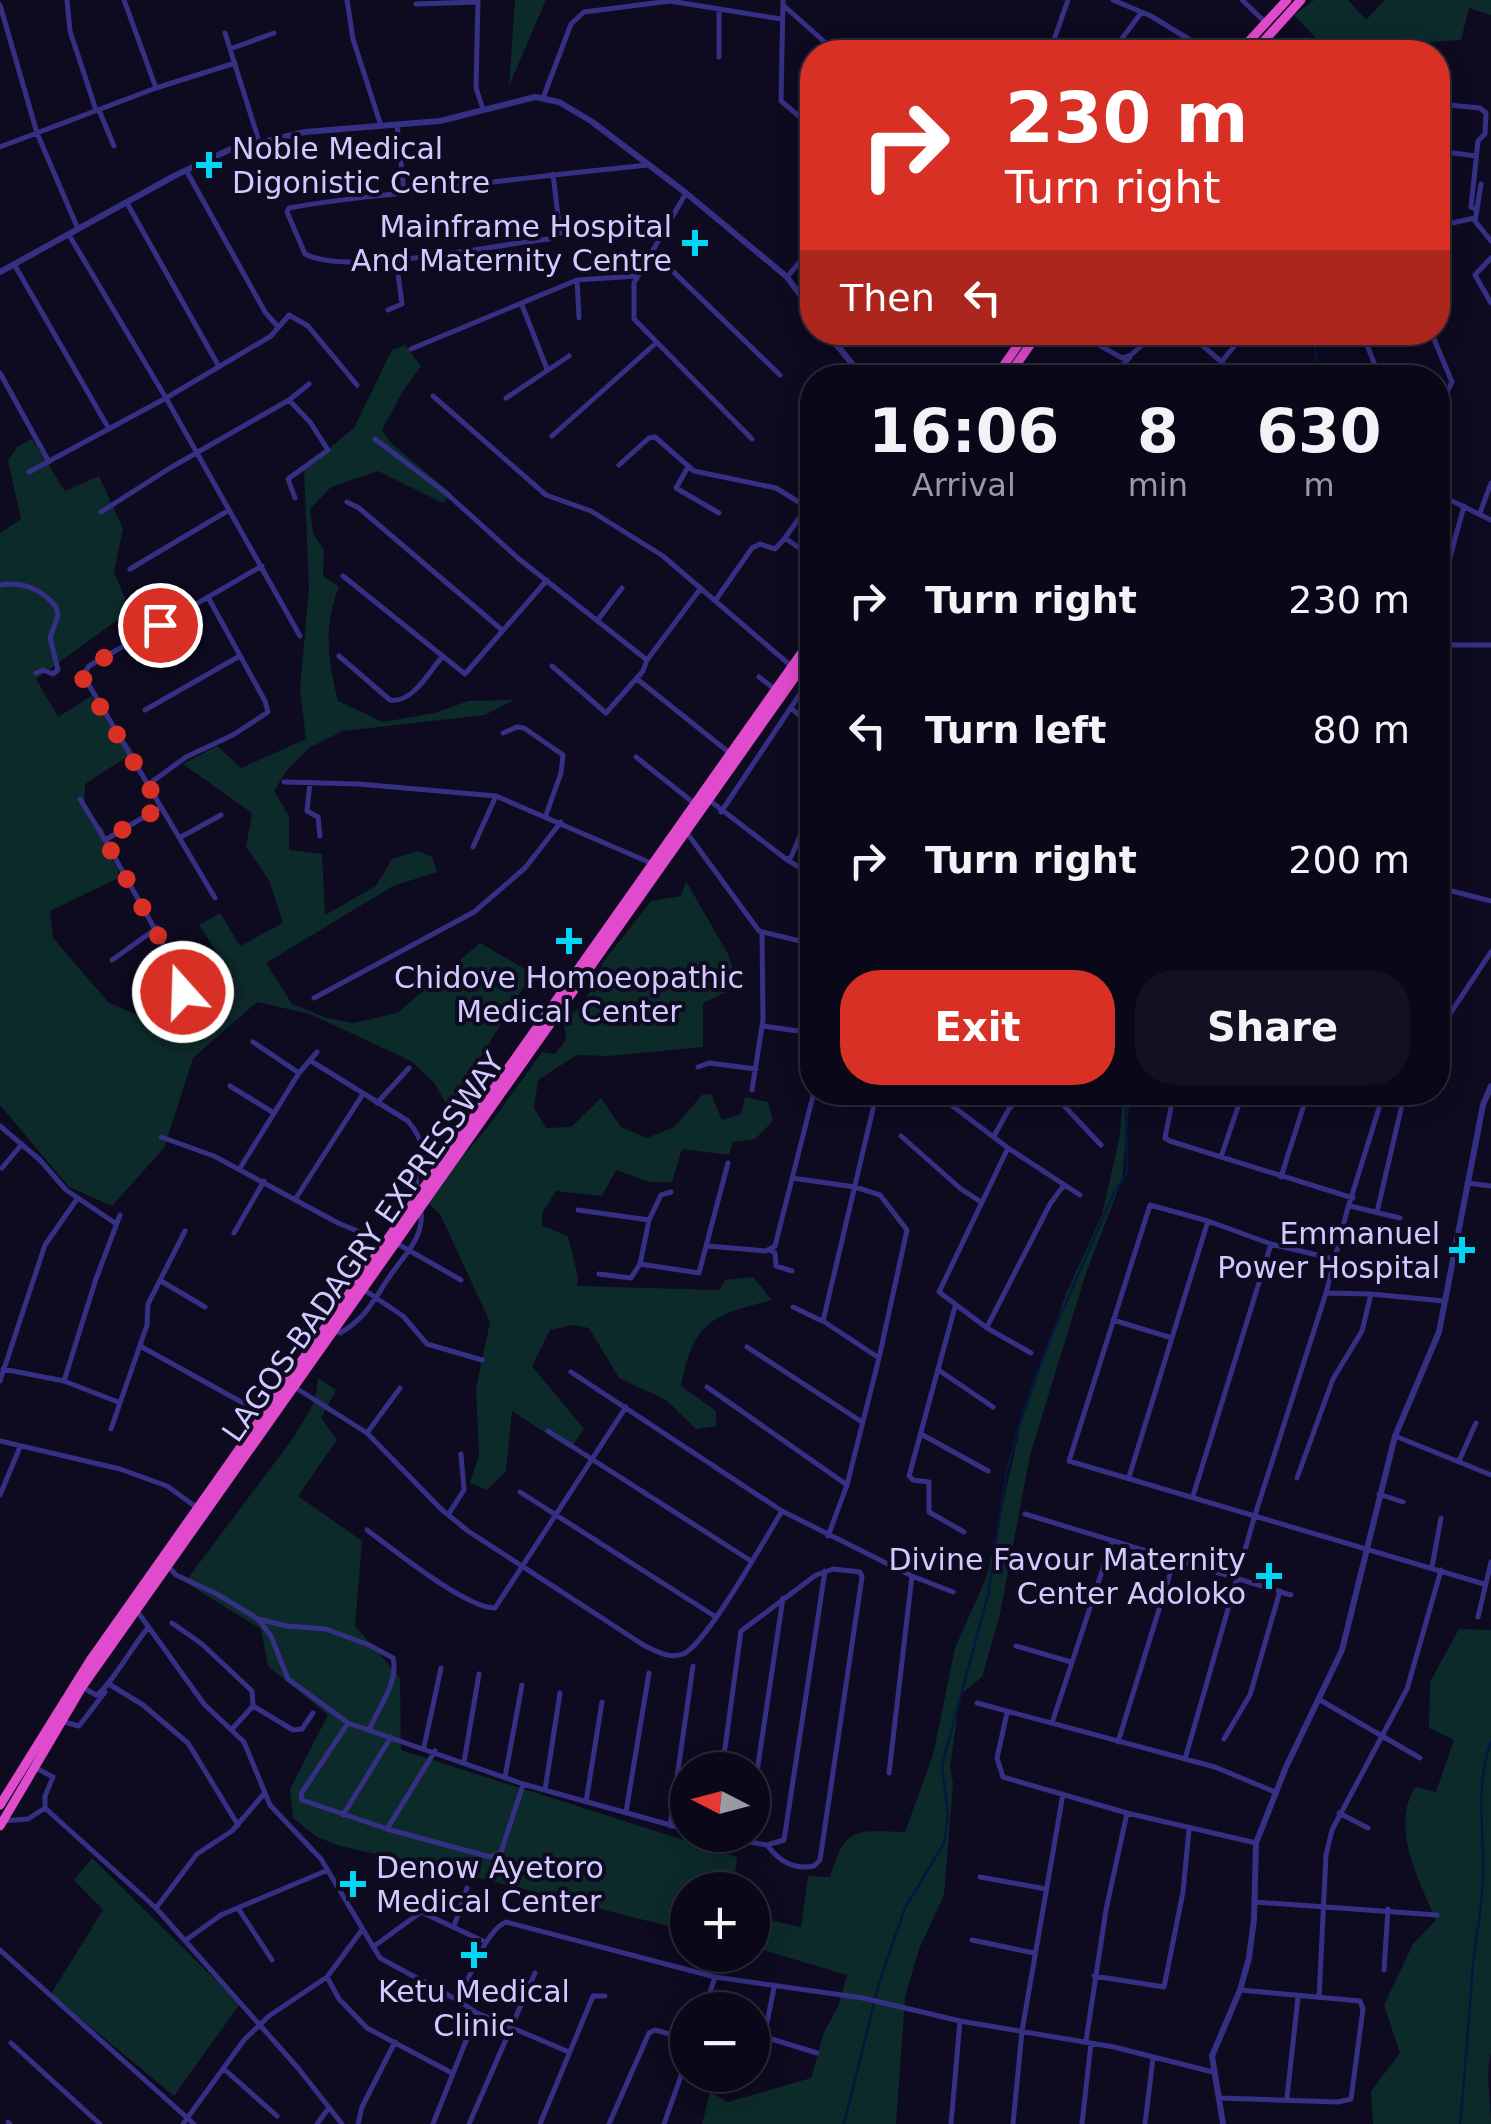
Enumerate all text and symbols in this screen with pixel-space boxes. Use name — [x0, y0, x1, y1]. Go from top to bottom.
text: 230 m — [1005, 77, 1248, 159]
icon: right — [840, 80, 970, 210]
place label: Noble Medical Digonistic Centre — [232, 131, 490, 200]
marker: Noble Medical Digonistic Centre — [196, 152, 222, 178]
text: Turn right — [1005, 161, 1220, 214]
place label: Mainframe Hospital And Maternity Centre — [351, 209, 672, 278]
marker: Mainframe Hospital And Maternity Centre — [682, 230, 708, 256]
icon: left — [955, 270, 1010, 325]
text: Then — [840, 276, 935, 320]
text: 16:06 — [868, 396, 1059, 466]
text: 8 — [1137, 396, 1179, 466]
text: 630 — [1256, 396, 1382, 466]
text: Arrival — [912, 466, 1016, 504]
text: min — [1128, 466, 1188, 504]
text: m — [1303, 466, 1335, 504]
icon: right — [840, 573, 895, 628]
text: Turn right — [925, 578, 1137, 622]
text: 230 m — [1288, 578, 1410, 622]
pin — [118, 583, 203, 668]
icon: arrive — [133, 598, 188, 653]
icon: left — [840, 703, 895, 758]
text: Turn left — [925, 708, 1106, 752]
text: 80 m — [1313, 708, 1410, 752]
icon: right — [840, 833, 895, 888]
text: Turn right — [925, 838, 1137, 882]
text: 200 m — [1288, 838, 1410, 882]
marker: Chidove Homoeopathic Medical Center — [556, 928, 582, 954]
position arrow — [131, 940, 235, 1044]
place label: Chidove Homoeopathic Medical Center — [394, 960, 744, 1029]
button: Exit — [840, 970, 1115, 1085]
button: Share — [1135, 970, 1410, 1085]
street label: LAGOS-BADAGRY EXPRESSWAY — [215, 1045, 512, 1448]
place label: Emmanuel Power Hospital — [1217, 1216, 1440, 1285]
marker: Emmanuel Power Hospital — [1449, 1237, 1475, 1263]
place label: Divine Favour Maternity Center Adoloko — [888, 1542, 1246, 1611]
marker: Divine Favour Maternity Center Adoloko — [1256, 1563, 1282, 1589]
north arrow — [670, 1752, 770, 1852]
map controls — [670, 1752, 770, 2092]
place label: Denow Ayetoro Medical Center — [376, 1850, 604, 1919]
marker: Denow Ayetoro Medical Center — [340, 1871, 366, 1897]
button: + — [670, 1872, 770, 1972]
marker: Ketu Medical Clinic — [461, 1942, 487, 1968]
place label: Ketu Medical Clinic — [378, 1974, 570, 2043]
button: − — [670, 1992, 770, 2092]

